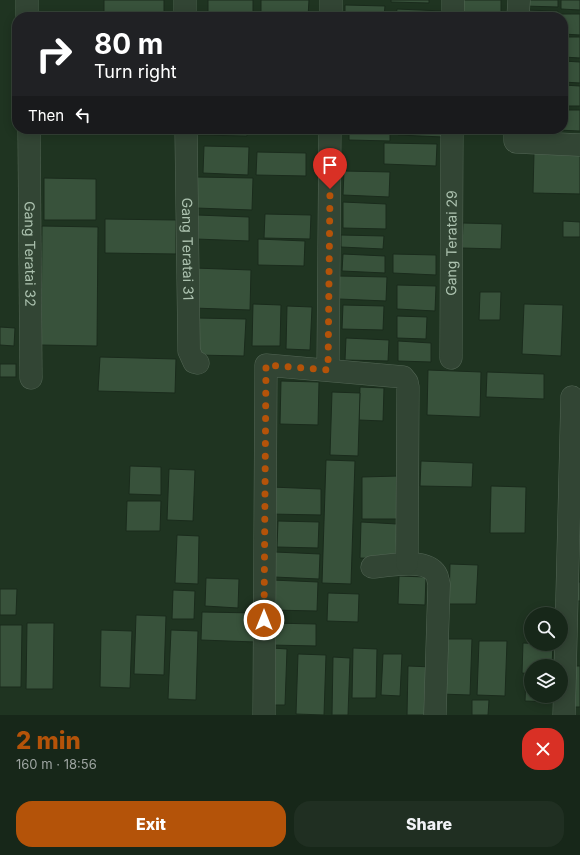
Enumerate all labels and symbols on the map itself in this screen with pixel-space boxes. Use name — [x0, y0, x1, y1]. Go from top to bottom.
pin — [313, 148, 347, 189]
street label: Gang Teratai 29 — [442, 190, 460, 296]
street label: Gang Teratai 31 — [179, 198, 197, 300]
street label: Gang Teratai 32 — [22, 201, 39, 307]
position arrow — [243, 599, 285, 641]

